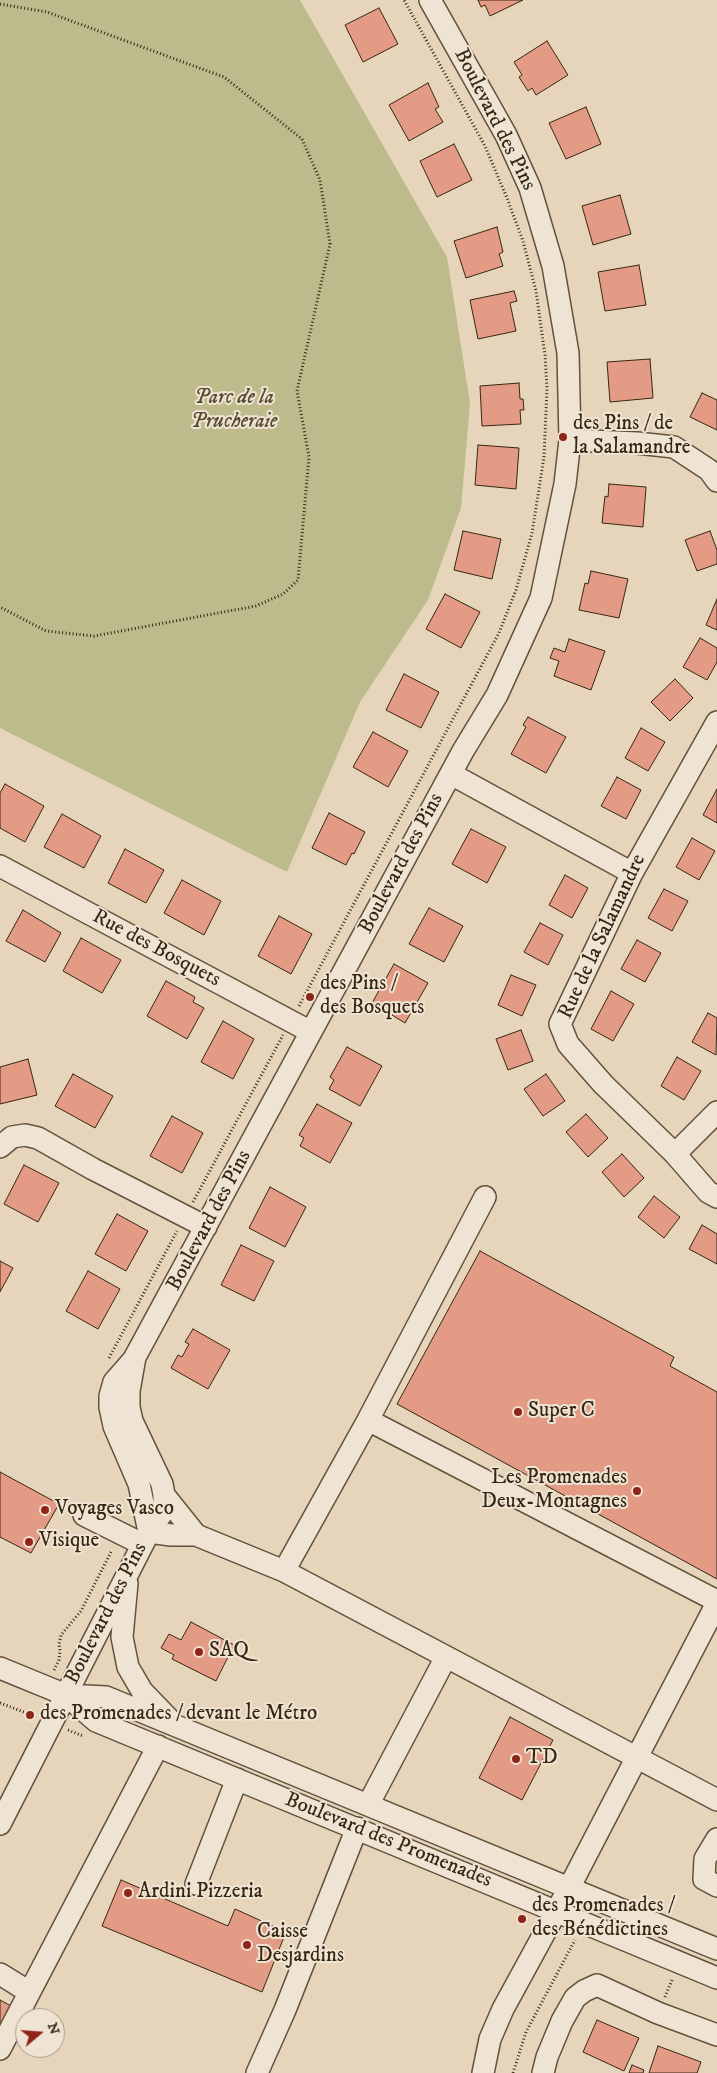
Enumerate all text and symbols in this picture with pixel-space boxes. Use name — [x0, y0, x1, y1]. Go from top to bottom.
street label: Boulevard des Pins — [447, 45, 541, 195]
park label: Parc de la Prucheraie — [191, 386, 277, 436]
place label: des Pins / de la Salamandre — [573, 412, 690, 462]
marker: des Pins / de la Salamandre — [557, 431, 569, 443]
street label: Boulevard des Pins — [354, 789, 450, 939]
street label: Rue de la Salamandre — [554, 851, 652, 1023]
street label: Rue des Bosquets — [88, 905, 224, 993]
place label: des Pins / des Bosquets — [320, 972, 424, 1022]
marker: des Pins / des Bosquets — [304, 991, 316, 1003]
street label: Boulevard des Pins — [162, 1146, 258, 1296]
place label: Super C — [528, 1399, 595, 1425]
marker: Super C — [512, 1406, 524, 1418]
place label: Les Promenades Deux-Montagnes — [481, 1466, 627, 1516]
marker: Les Promenades Deux-Montagnes — [631, 1485, 643, 1497]
place label: Voyages Vasco — [55, 1497, 174, 1523]
marker: Voyages Vasco — [39, 1504, 51, 1516]
place label: Visique — [39, 1529, 99, 1555]
marker: Visique — [23, 1536, 35, 1548]
street label: Boulevard des Pins — [60, 1539, 154, 1689]
place label: SAQ — [209, 1639, 249, 1665]
marker: SAQ — [193, 1646, 205, 1658]
place label: des Promenades / devant le Métro — [40, 1702, 317, 1728]
marker: des Promenades / devant le Métro — [24, 1709, 36, 1721]
place label: TD — [526, 1746, 558, 1772]
marker: TD — [510, 1753, 522, 1765]
street label: Boulevard des Promenades — [281, 1788, 495, 1894]
place label: Ardini Pizzeria — [138, 1880, 263, 1906]
marker: Ardini Pizzeria — [122, 1887, 134, 1899]
place label: des Promenades / des Bénédictines — [532, 1894, 674, 1944]
marker: des Promenades / des Bénédictines — [516, 1913, 528, 1925]
place label: Caisse Desjardins — [257, 1920, 344, 1970]
marker: Caisse Desjardins — [241, 1939, 253, 1951]
north arrow — [15, 2008, 65, 2058]
text: N — [43, 2020, 64, 2037]

